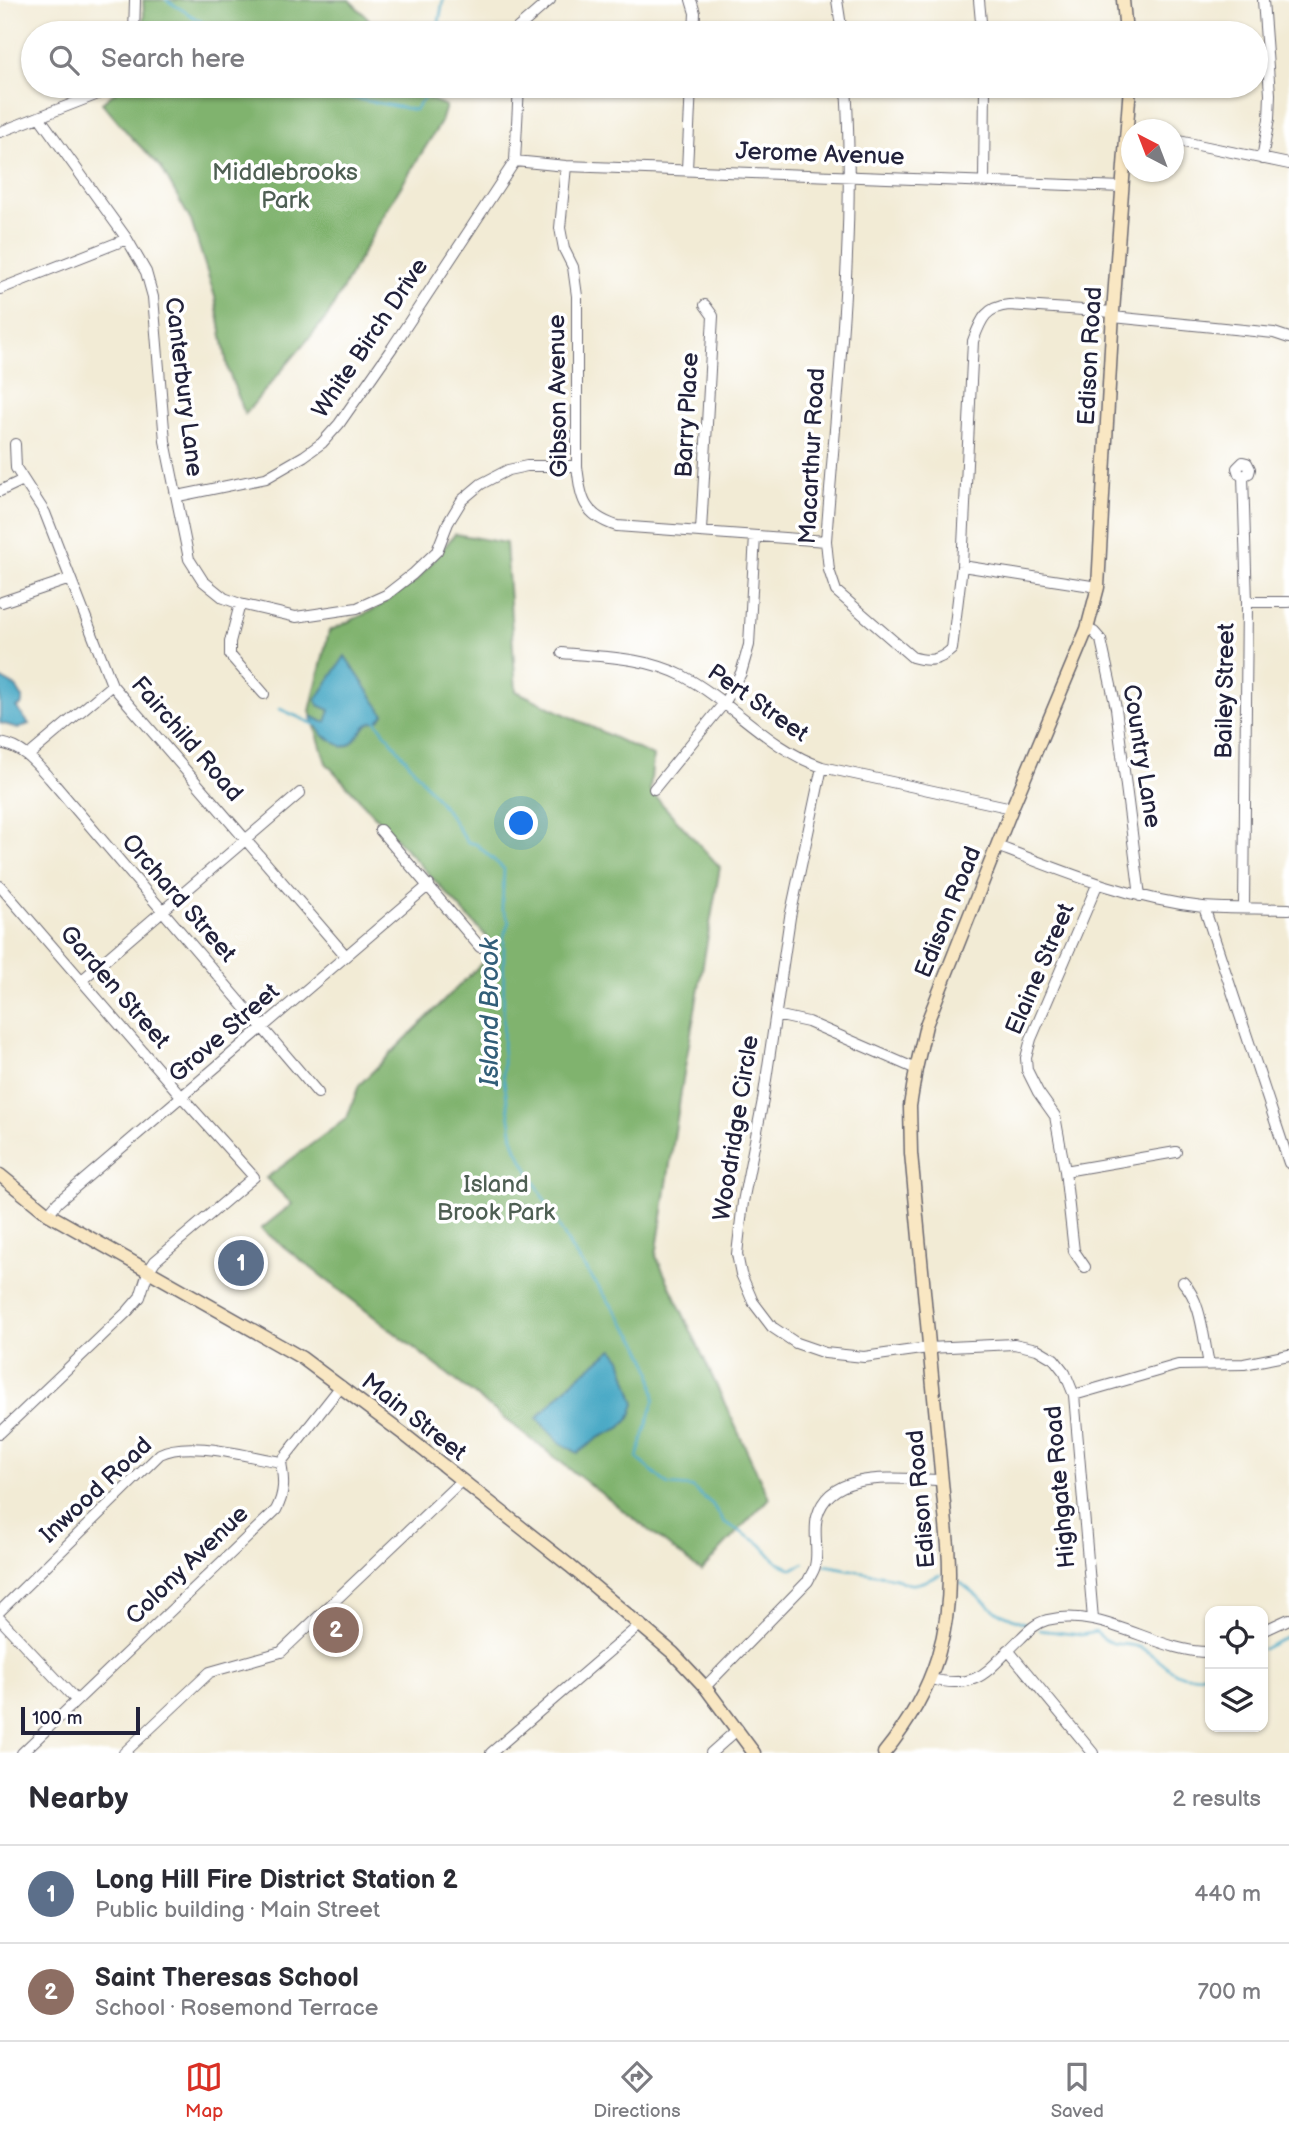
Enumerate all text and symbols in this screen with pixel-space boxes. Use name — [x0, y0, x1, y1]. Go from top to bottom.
search box — [21, 21, 1268, 98]
icon: search — [45, 41, 83, 79]
text: Search here — [101, 44, 245, 75]
north arrow — [1121, 119, 1184, 182]
street label: Jerome Avenue — [735, 137, 905, 171]
park label: Middlebrooks Park — [212, 158, 358, 215]
street label: White Birch Drive — [306, 253, 434, 423]
street label: Edison Road — [1072, 286, 1108, 426]
street label: Canterbury Lane — [159, 296, 209, 478]
street label: Gibson Avenue — [542, 314, 574, 478]
street label: Barry Place — [669, 352, 705, 478]
street label: Macarthur Road — [793, 367, 831, 545]
street label: Bailey Street — [1209, 622, 1241, 759]
street label: Pert Street — [702, 658, 815, 749]
street label: Fairchild Road — [125, 671, 249, 807]
street label: Country Lane — [1116, 682, 1168, 830]
your location — [504, 806, 538, 840]
street label: Orchard Street — [116, 828, 243, 968]
street label: Edison Road — [909, 842, 987, 982]
street label: Elaine Street — [999, 898, 1081, 1039]
street label: Garden Street — [54, 920, 177, 1055]
water label: Island Brook — [475, 937, 506, 1087]
street label: Grove Street — [163, 977, 286, 1089]
street label: Woodridge Circle — [707, 1033, 765, 1223]
park label: Island Brook Park — [437, 1170, 555, 1227]
pin: 1 — [218, 1237, 264, 1289]
street label: Main Street — [356, 1367, 473, 1467]
street label: Highgate Road — [1038, 1404, 1082, 1570]
street label: Edison Road — [901, 1429, 941, 1569]
street label: Inwood Road — [34, 1431, 158, 1549]
street label: Colony Avenue — [120, 1499, 254, 1631]
pin: 2 — [313, 1604, 359, 1656]
map controls — [1205, 1606, 1268, 1732]
button: locate — [1205, 1606, 1268, 1669]
button: layers — [1205, 1669, 1268, 1732]
scale bar — [21, 1704, 140, 1736]
text: 100 m — [32, 1707, 83, 1730]
text: Nearby — [28, 1781, 128, 1817]
text: 2 results — [1172, 1785, 1261, 1813]
text: Long Hill Fire District Station 2 — [95, 1865, 458, 1896]
text: 1 — [46, 1880, 56, 1908]
text: 440 m — [1194, 1880, 1261, 1908]
text: Public building · Main Street — [95, 1896, 380, 1924]
text: Saint Theresas School — [95, 1963, 359, 1994]
text: 2 — [44, 1978, 58, 2006]
text: 700 m — [1197, 1978, 1261, 2006]
text: School · Rosemond Terrace — [95, 1994, 378, 2022]
tab: Map — [185, 2058, 223, 2123]
tab: Directions — [593, 2058, 681, 2123]
tab: Saved — [1051, 2058, 1104, 2123]

